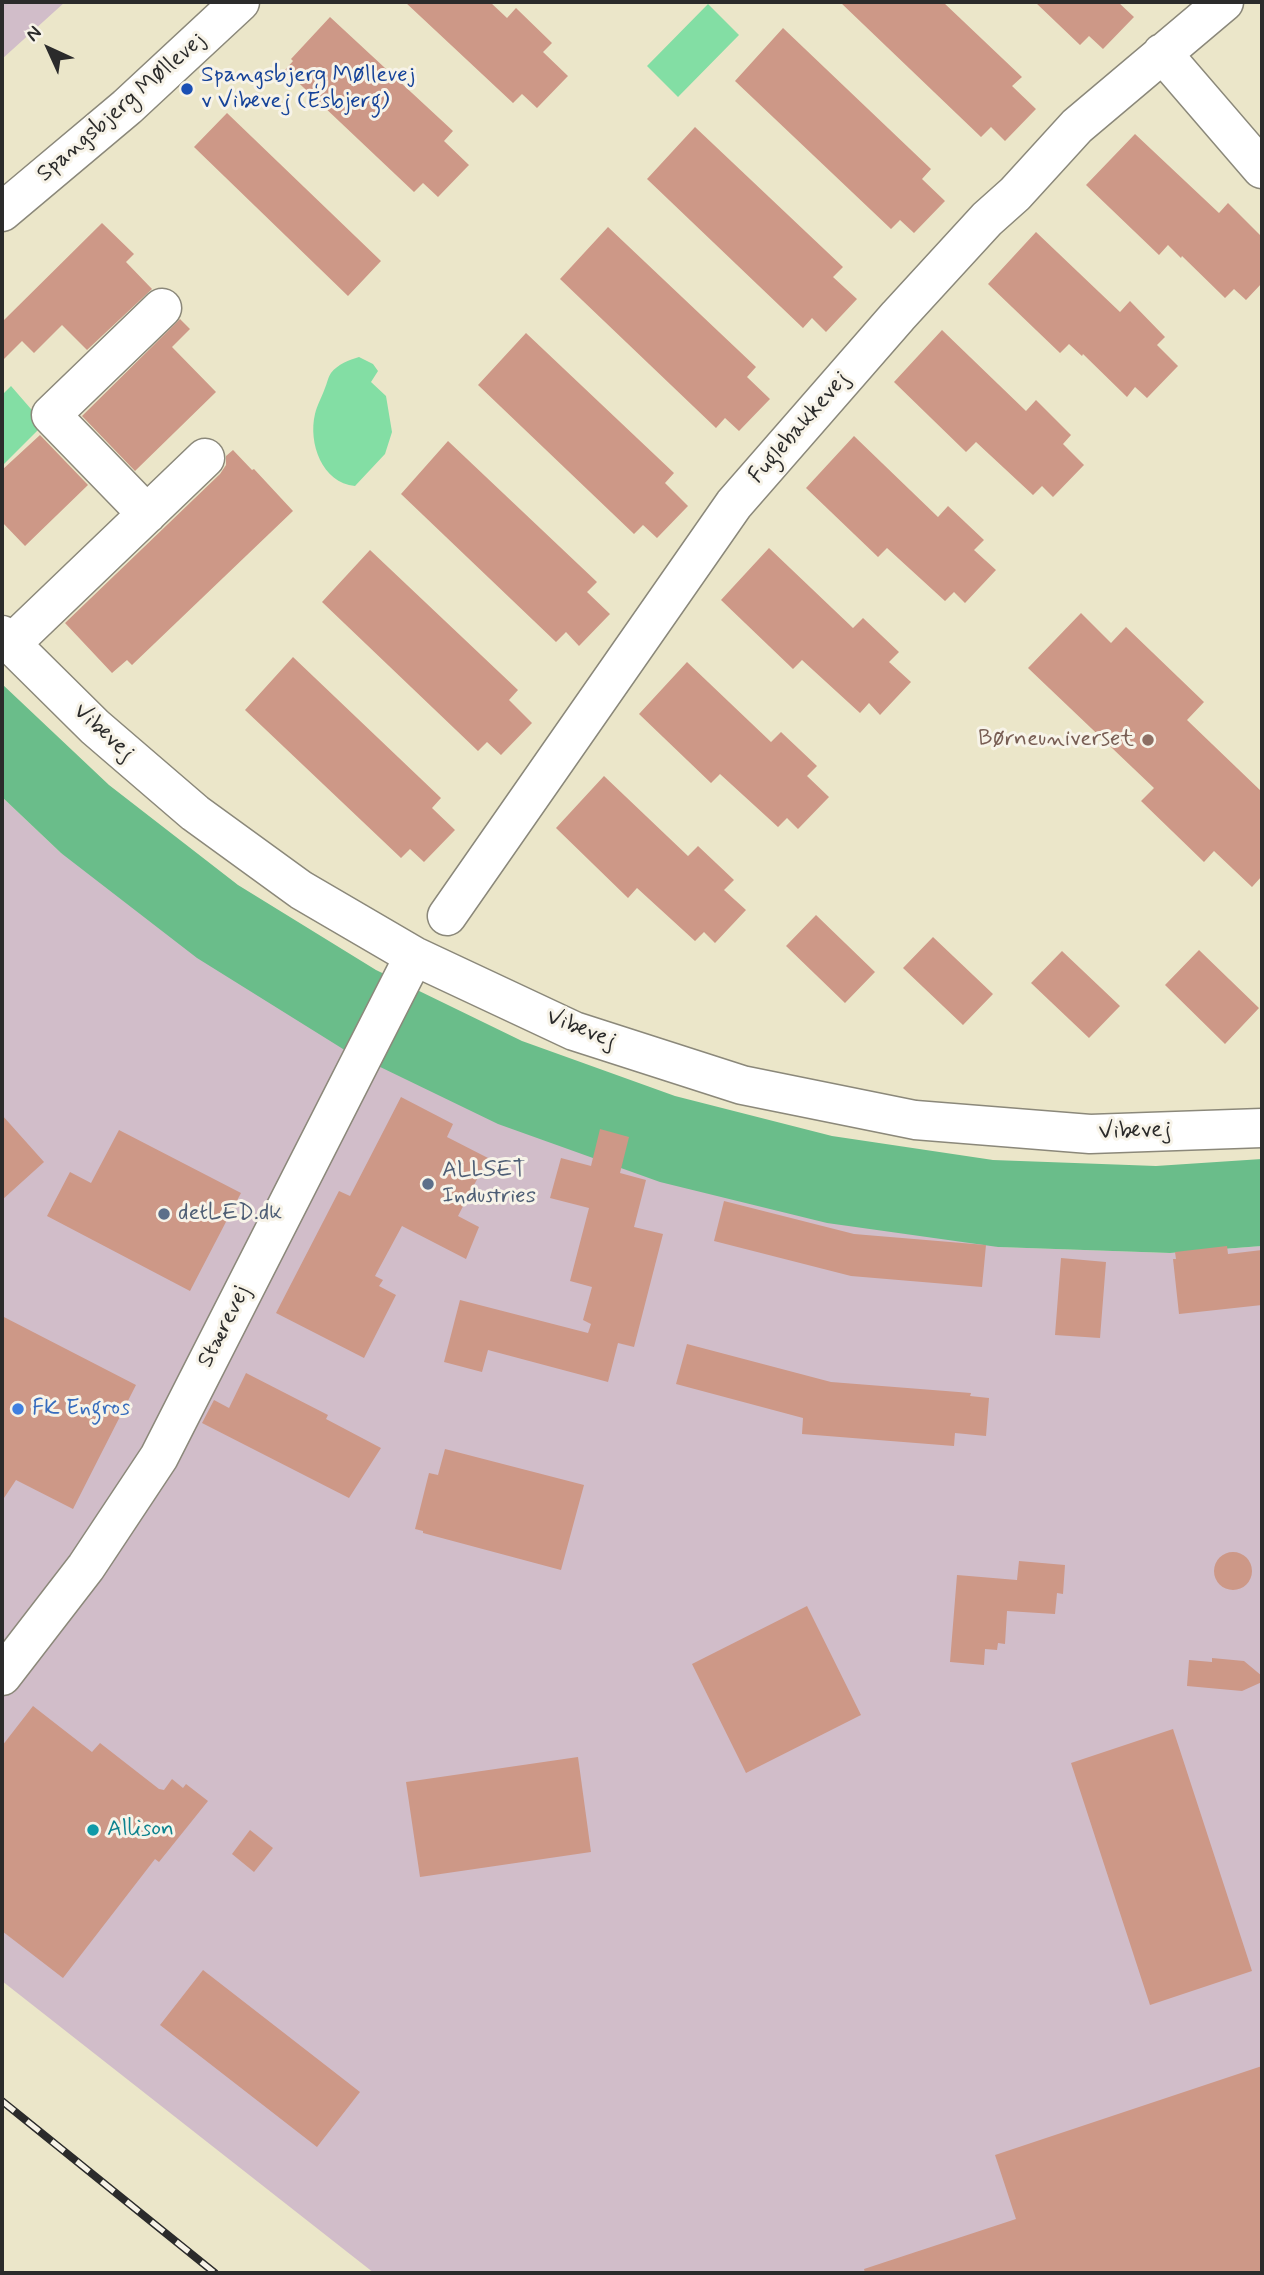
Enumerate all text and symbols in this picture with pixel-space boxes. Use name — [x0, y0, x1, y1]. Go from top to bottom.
north arrow — [14, 14, 84, 84]
text: N — [20, 20, 47, 47]
street label: Spangsbjerg Møllevej — [32, 27, 212, 189]
place label: Spangsbjerg Møllevej v Vibevej (Esbjerg) — [201, 62, 415, 116]
marker: Spangsbjerg Møllevej v Vibevej (Esbjerg) — [179, 81, 195, 97]
street label: Fuglebakkevej — [744, 366, 856, 490]
street label: Vibevej — [67, 698, 139, 768]
place label: Børneuniverset — [978, 726, 1134, 754]
marker: Børneuniverset — [1140, 732, 1156, 748]
street label: Vibevej — [542, 1004, 620, 1056]
street label: Vibevej — [1098, 1117, 1172, 1147]
place label: ALLSET Industries — [442, 1157, 536, 1211]
marker: ALLSET Industries — [420, 1176, 436, 1192]
place label: detLED.dk — [178, 1200, 282, 1228]
marker: detLED.dk — [156, 1206, 172, 1222]
street label: Stærevej — [193, 1282, 257, 1372]
place label: FK Engros — [32, 1395, 130, 1423]
marker: FK Engros — [10, 1401, 26, 1417]
place label: Allison — [107, 1816, 174, 1844]
marker: Allison — [85, 1822, 101, 1838]

